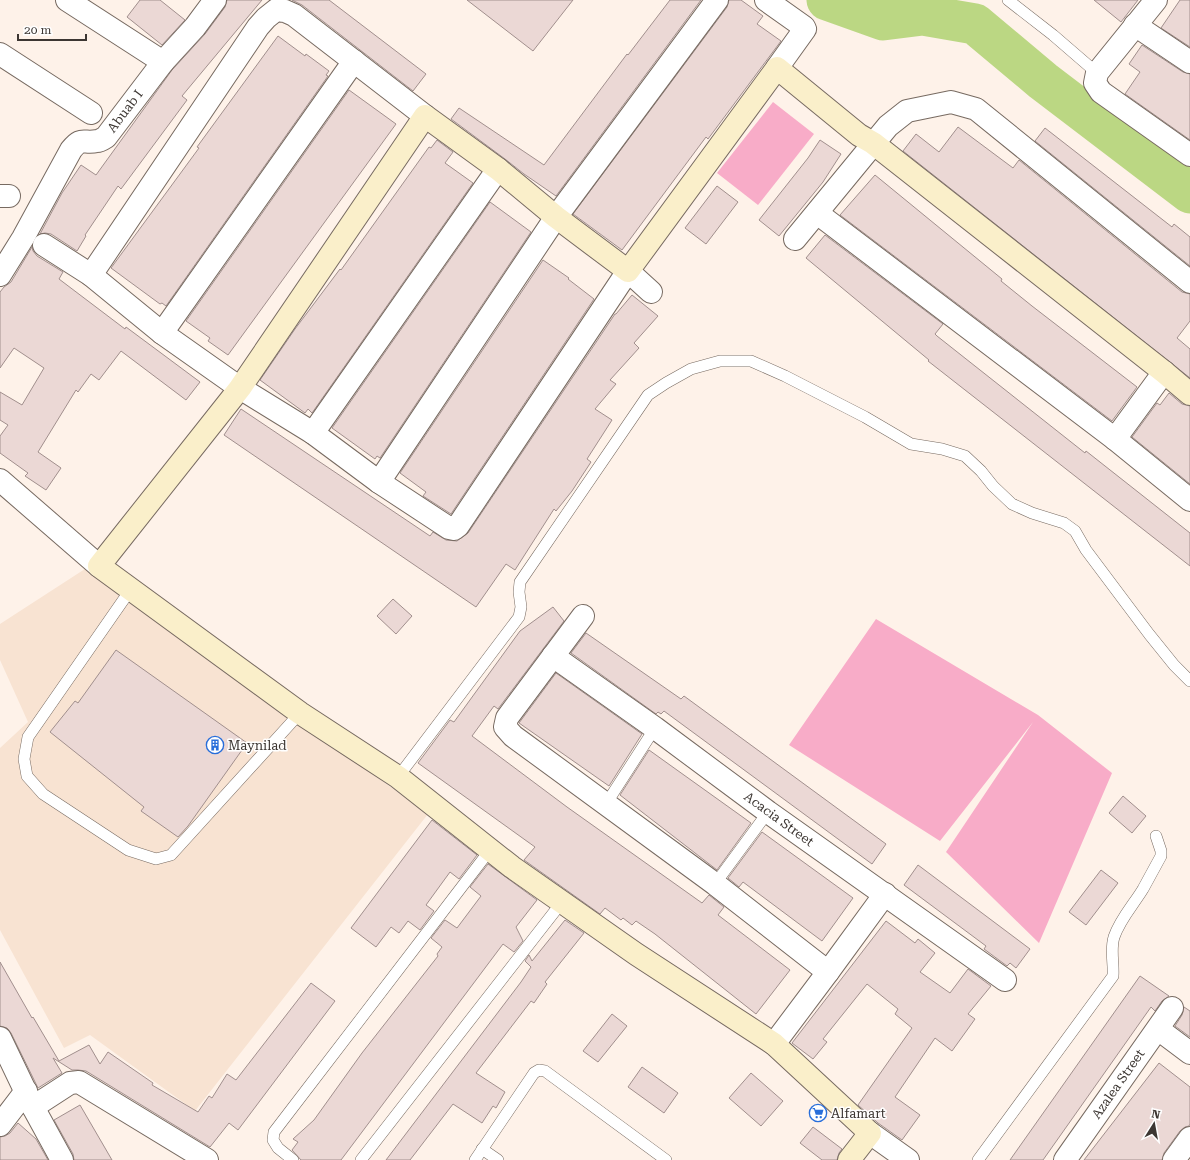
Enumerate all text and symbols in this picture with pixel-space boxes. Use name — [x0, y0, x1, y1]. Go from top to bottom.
scale bar — [18, 16, 86, 42]
text: 20 m — [24, 23, 51, 37]
street label: Abuab I — [104, 87, 146, 135]
building icon: Maynilad — [205, 735, 225, 755]
place label: Maynilad — [228, 738, 287, 753]
street label: Acacia Street — [741, 789, 817, 849]
street label: Azalea Street — [1089, 1046, 1147, 1122]
supermarket icon: Alfamart — [808, 1103, 828, 1123]
north arrow — [1134, 1104, 1174, 1144]
place label: Alfamart — [831, 1106, 886, 1121]
text: N — [1150, 1107, 1162, 1122]

